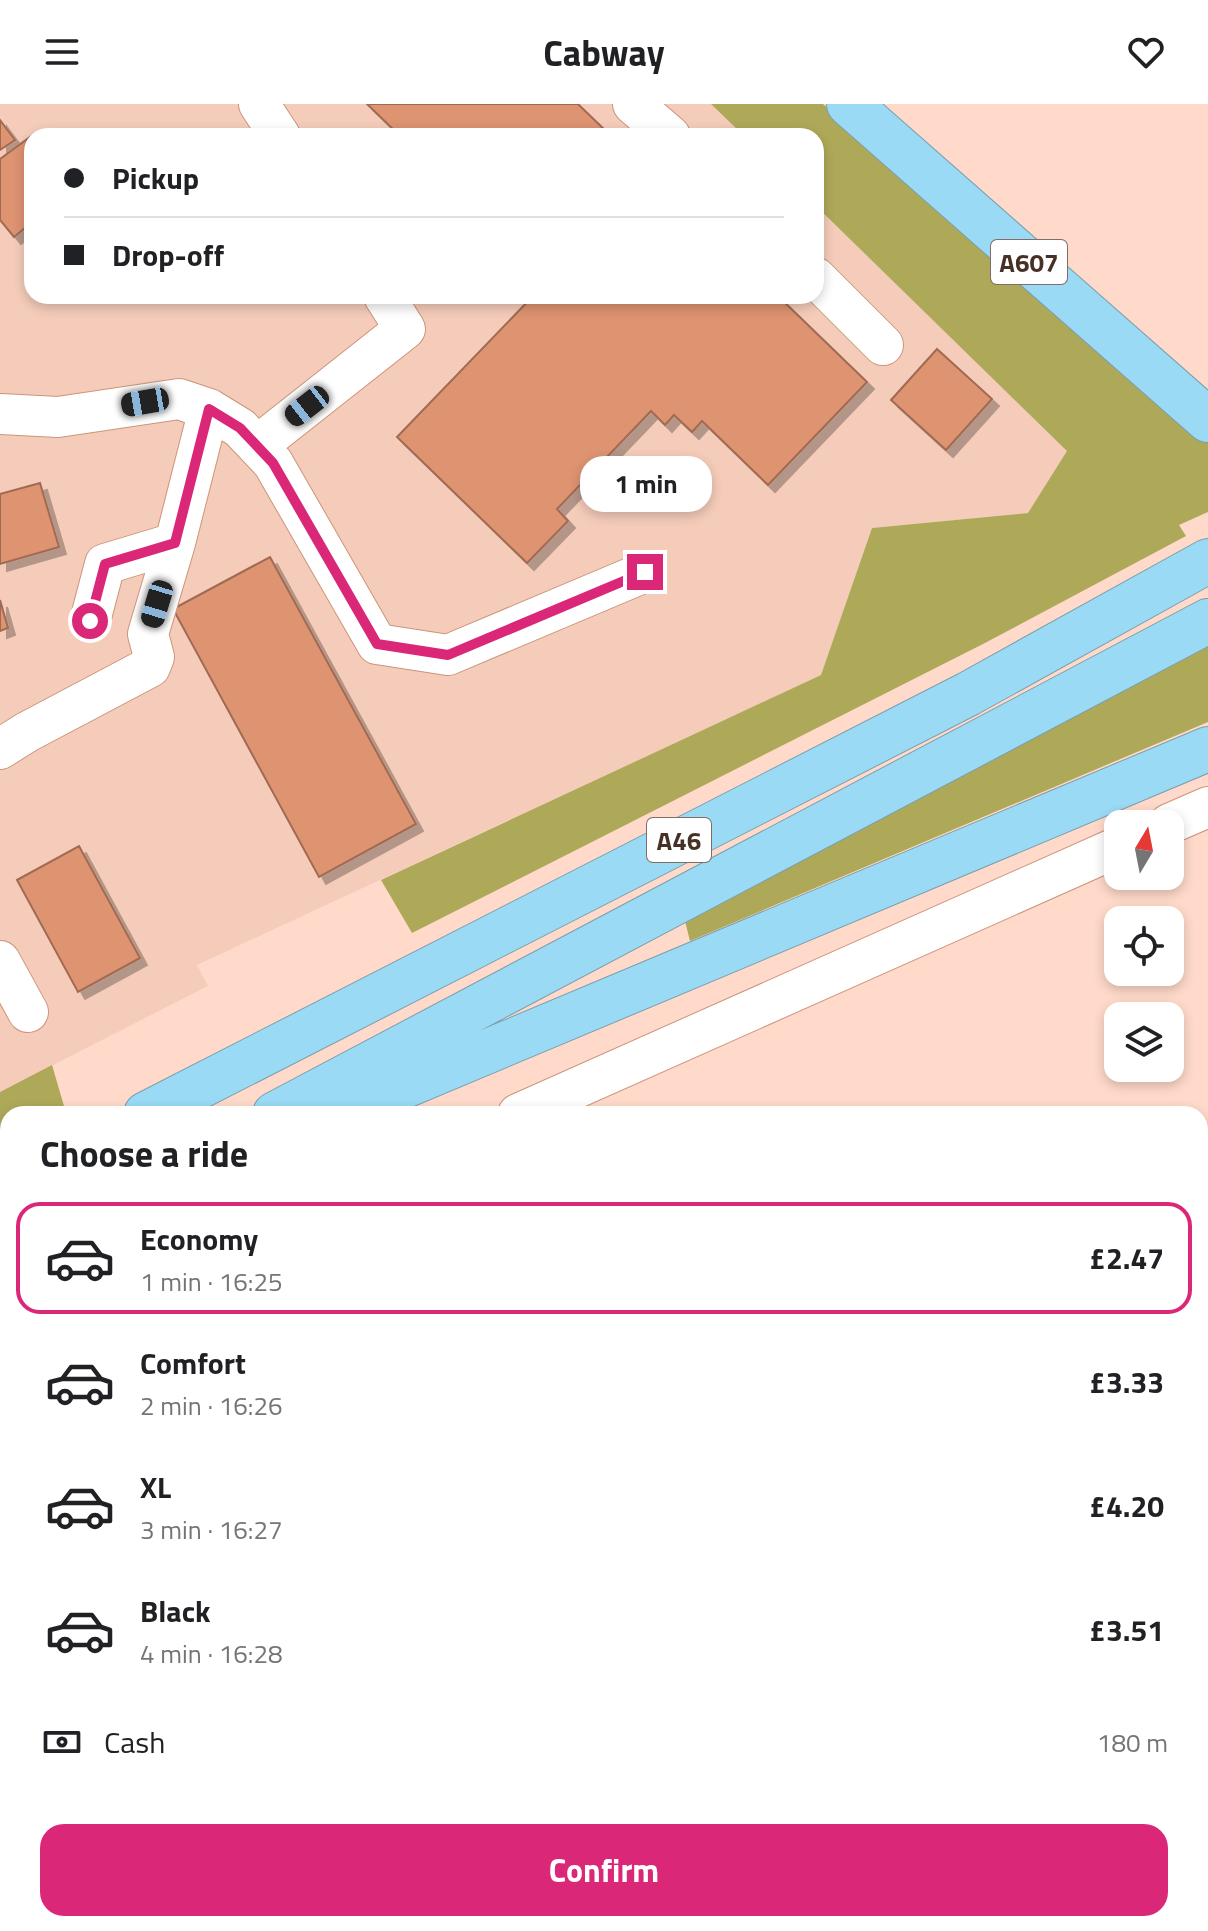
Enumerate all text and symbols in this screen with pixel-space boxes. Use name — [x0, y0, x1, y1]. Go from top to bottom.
text: Cabway — [543, 25, 665, 80]
icon: menu — [40, 30, 84, 74]
icon: heart — [1124, 30, 1168, 74]
text: Pickup — [112, 155, 199, 201]
text: Drop-off — [112, 232, 224, 278]
road number: A607 — [991, 240, 1067, 284]
car — [281, 382, 333, 430]
car — [119, 386, 171, 418]
callout: 1 min — [579, 456, 711, 512]
text: 1 min — [614, 464, 678, 503]
route end — [627, 554, 663, 590]
car — [139, 578, 175, 630]
route start — [72, 603, 108, 639]
north arrow — [1104, 810, 1184, 890]
map controls — [1104, 810, 1184, 1082]
road number: A46 — [647, 818, 711, 862]
button: locate — [1104, 906, 1184, 986]
button: layers — [1104, 1002, 1184, 1082]
text: Choose a ride — [40, 1126, 248, 1181]
text: Economy — [140, 1216, 258, 1262]
icon: car — [44, 1222, 116, 1294]
text: £2.47 — [1089, 1235, 1164, 1281]
text: 1 min · 16:25 — [140, 1262, 283, 1301]
text: Comfort — [140, 1340, 246, 1386]
icon: car — [44, 1346, 116, 1418]
text: £3.33 — [1089, 1359, 1164, 1405]
text: 2 min · 16:26 — [140, 1386, 283, 1425]
text: XL — [140, 1464, 171, 1510]
icon: car — [44, 1470, 116, 1542]
text: £4.20 — [1089, 1483, 1164, 1529]
text: 3 min · 16:27 — [140, 1510, 283, 1549]
text: Black — [140, 1588, 211, 1634]
icon: car — [44, 1594, 116, 1666]
text: £3.51 — [1089, 1607, 1164, 1653]
text: 4 min · 16:28 — [140, 1634, 283, 1673]
text: Cash — [104, 1719, 165, 1765]
icon: cash — [40, 1720, 84, 1764]
text: 180 m — [1097, 1723, 1168, 1762]
button: Confirm — [40, 1824, 1168, 1916]

